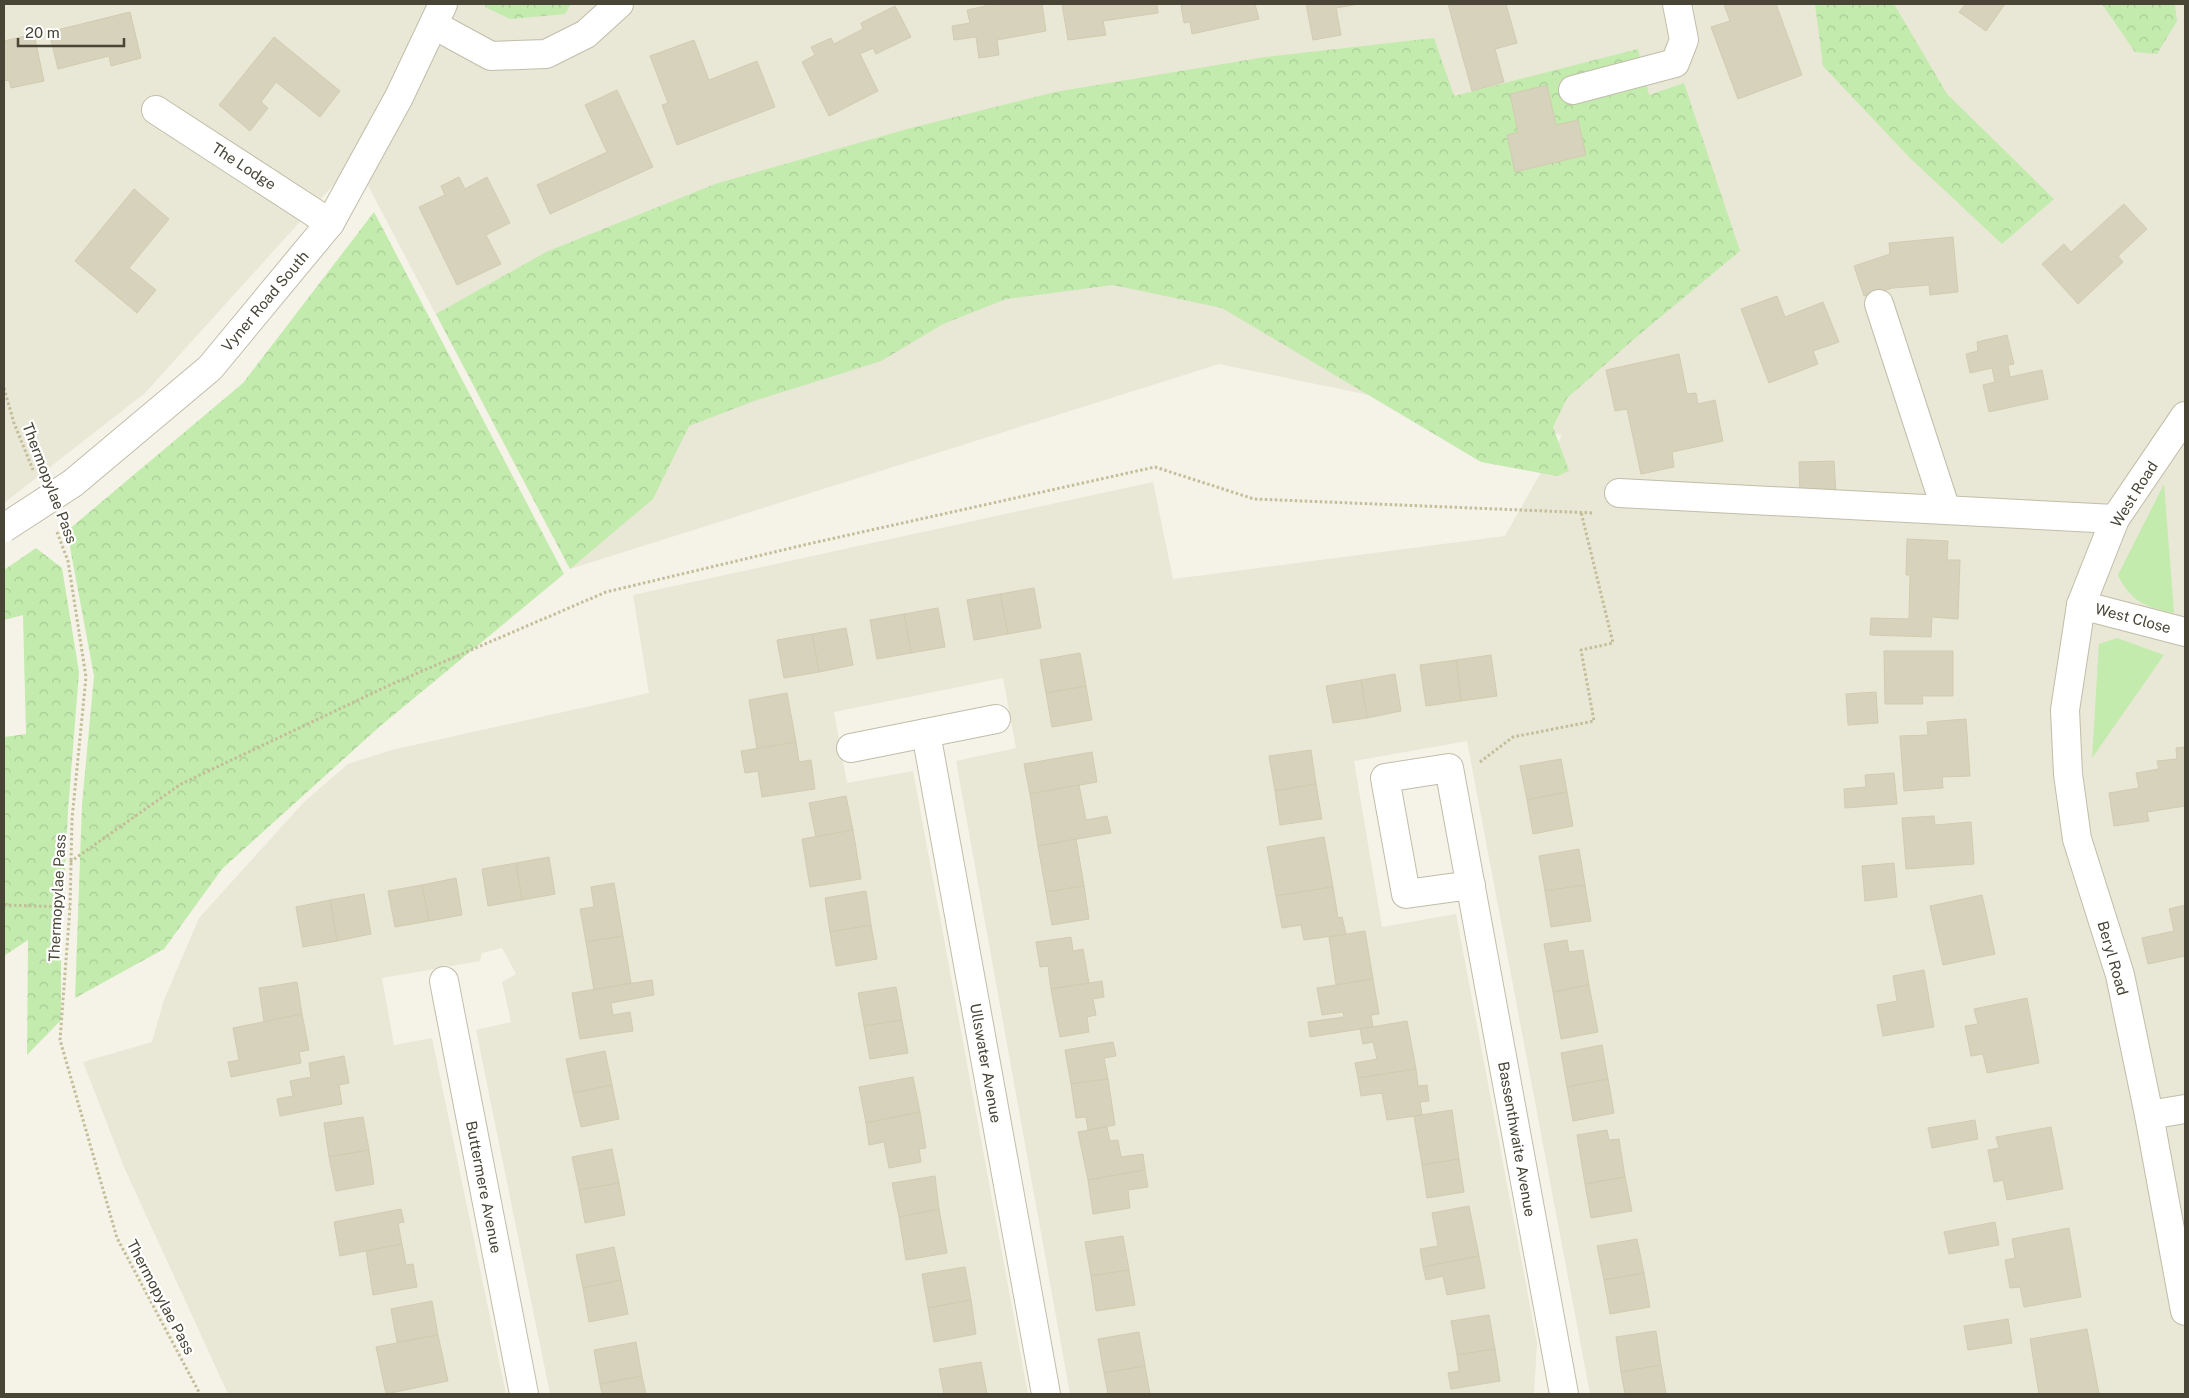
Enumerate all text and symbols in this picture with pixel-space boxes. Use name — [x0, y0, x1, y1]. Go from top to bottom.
scale bar — [18, 15, 124, 47]
text: 20 m — [25, 24, 60, 41]
street label: The Lodge — [209, 139, 279, 193]
street label: Vyner Road South — [218, 247, 312, 355]
street label: Thermopylae Pass — [19, 420, 81, 546]
street label: West Road — [2107, 458, 2161, 530]
street label: West Close — [2093, 600, 2173, 636]
street label: Thermopylae Pass — [45, 834, 69, 962]
street label: Beryl Road — [2094, 919, 2132, 997]
street label: Ullswater Avenue — [967, 1002, 1005, 1124]
street label: Bassenthwaite Avenue — [1495, 1060, 1539, 1218]
street label: Buttermere Avenue — [463, 1119, 505, 1255]
street label: Thermopylae Pass — [123, 1237, 199, 1357]

